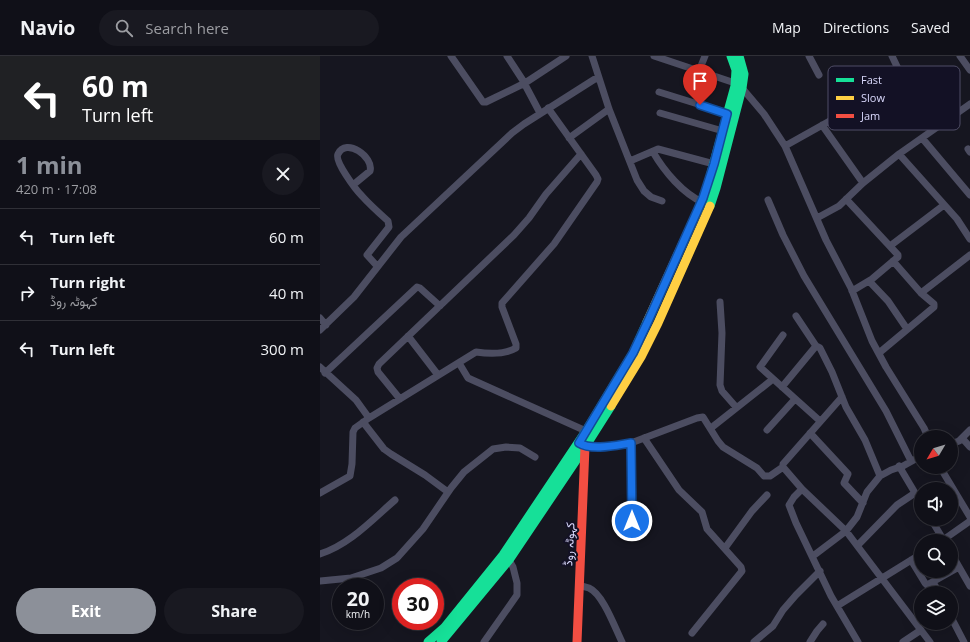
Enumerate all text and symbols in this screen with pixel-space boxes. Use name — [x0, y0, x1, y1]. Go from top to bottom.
search box — [99, 10, 379, 46]
text: Navio — [20, 15, 75, 41]
icon: search — [113, 17, 135, 39]
text: Search here — [145, 18, 229, 38]
text: Map — [772, 18, 801, 37]
text: Directions — [823, 18, 889, 37]
text: Saved — [911, 18, 950, 37]
pin — [683, 64, 717, 105]
legend — [828, 66, 960, 130]
text: 60 m — [82, 67, 149, 105]
icon: arrive — [689, 70, 711, 92]
icon: left — [16, 72, 68, 124]
text: Fast — [861, 72, 882, 87]
text: Slow — [861, 90, 885, 105]
text: Turn left — [82, 103, 153, 127]
text: Jam — [860, 108, 880, 123]
text: 1 min — [16, 148, 83, 181]
button: close — [262, 153, 304, 195]
text: 420 m · 17:08 — [16, 180, 97, 198]
icon: left — [16, 226, 38, 248]
text: Turn left — [50, 227, 115, 247]
text: 60 m — [269, 227, 304, 247]
text: Turn right — [50, 272, 125, 292]
icon: right — [16, 282, 38, 304]
text: 40 m — [269, 283, 304, 303]
text: کہوٹہ روڈ — [50, 292, 98, 310]
icon: left — [16, 338, 38, 360]
text: Turn left — [50, 339, 115, 359]
text: 300 m — [260, 339, 304, 359]
north arrow — [914, 430, 958, 474]
map controls — [914, 430, 958, 630]
button: sound — [914, 482, 958, 526]
position arrow — [611, 500, 653, 542]
street label: کہوٹہ روڈ — [559, 522, 579, 566]
button: search — [914, 534, 958, 578]
speed limit sign: 30 — [392, 578, 444, 630]
text: 20 — [347, 585, 369, 612]
button: layers — [914, 586, 958, 630]
button: Exit — [16, 588, 156, 634]
button: Share — [164, 588, 304, 634]
text: km/h — [346, 607, 370, 621]

